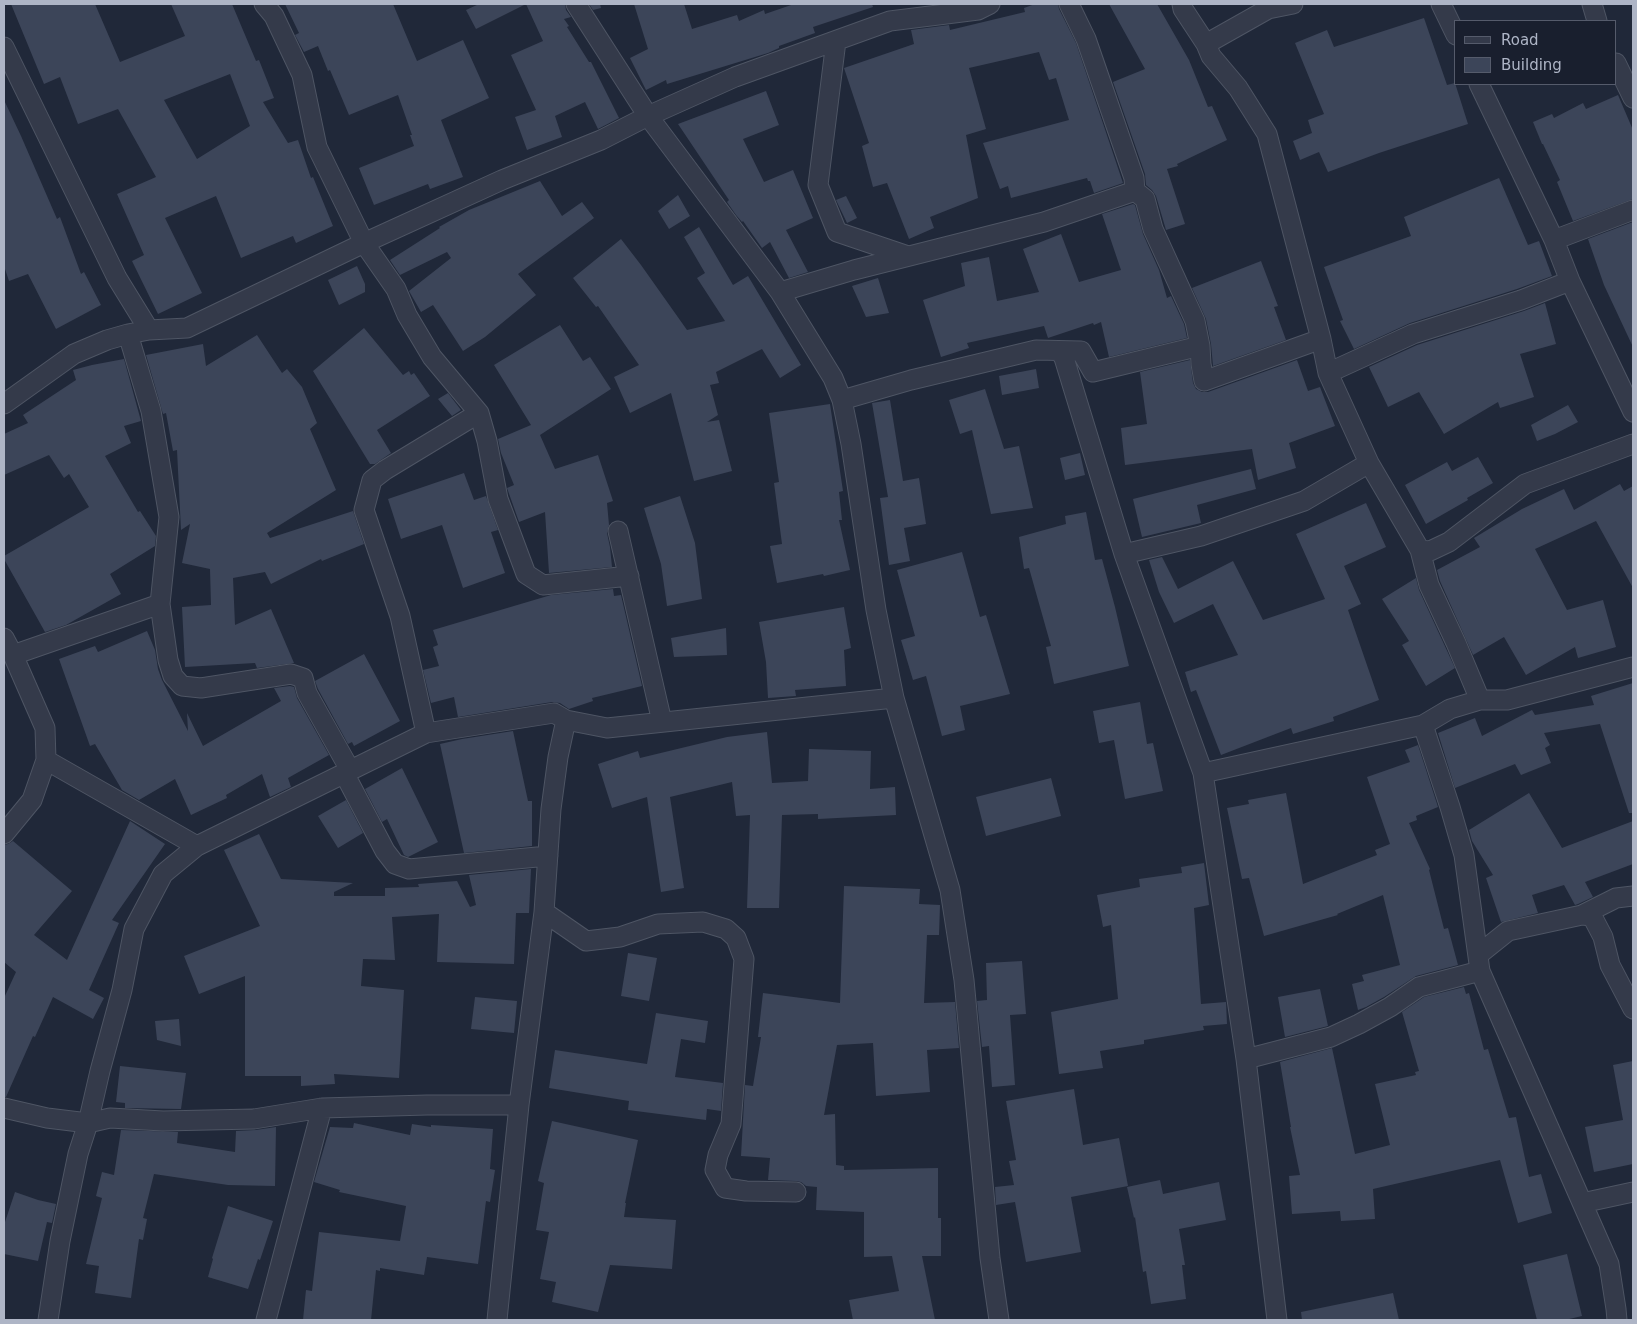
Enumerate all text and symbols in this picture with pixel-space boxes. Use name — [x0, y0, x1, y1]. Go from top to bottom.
legend — [1454, 20, 1617, 85]
text: Road — [1501, 31, 1539, 49]
text: Building — [1501, 56, 1562, 74]

